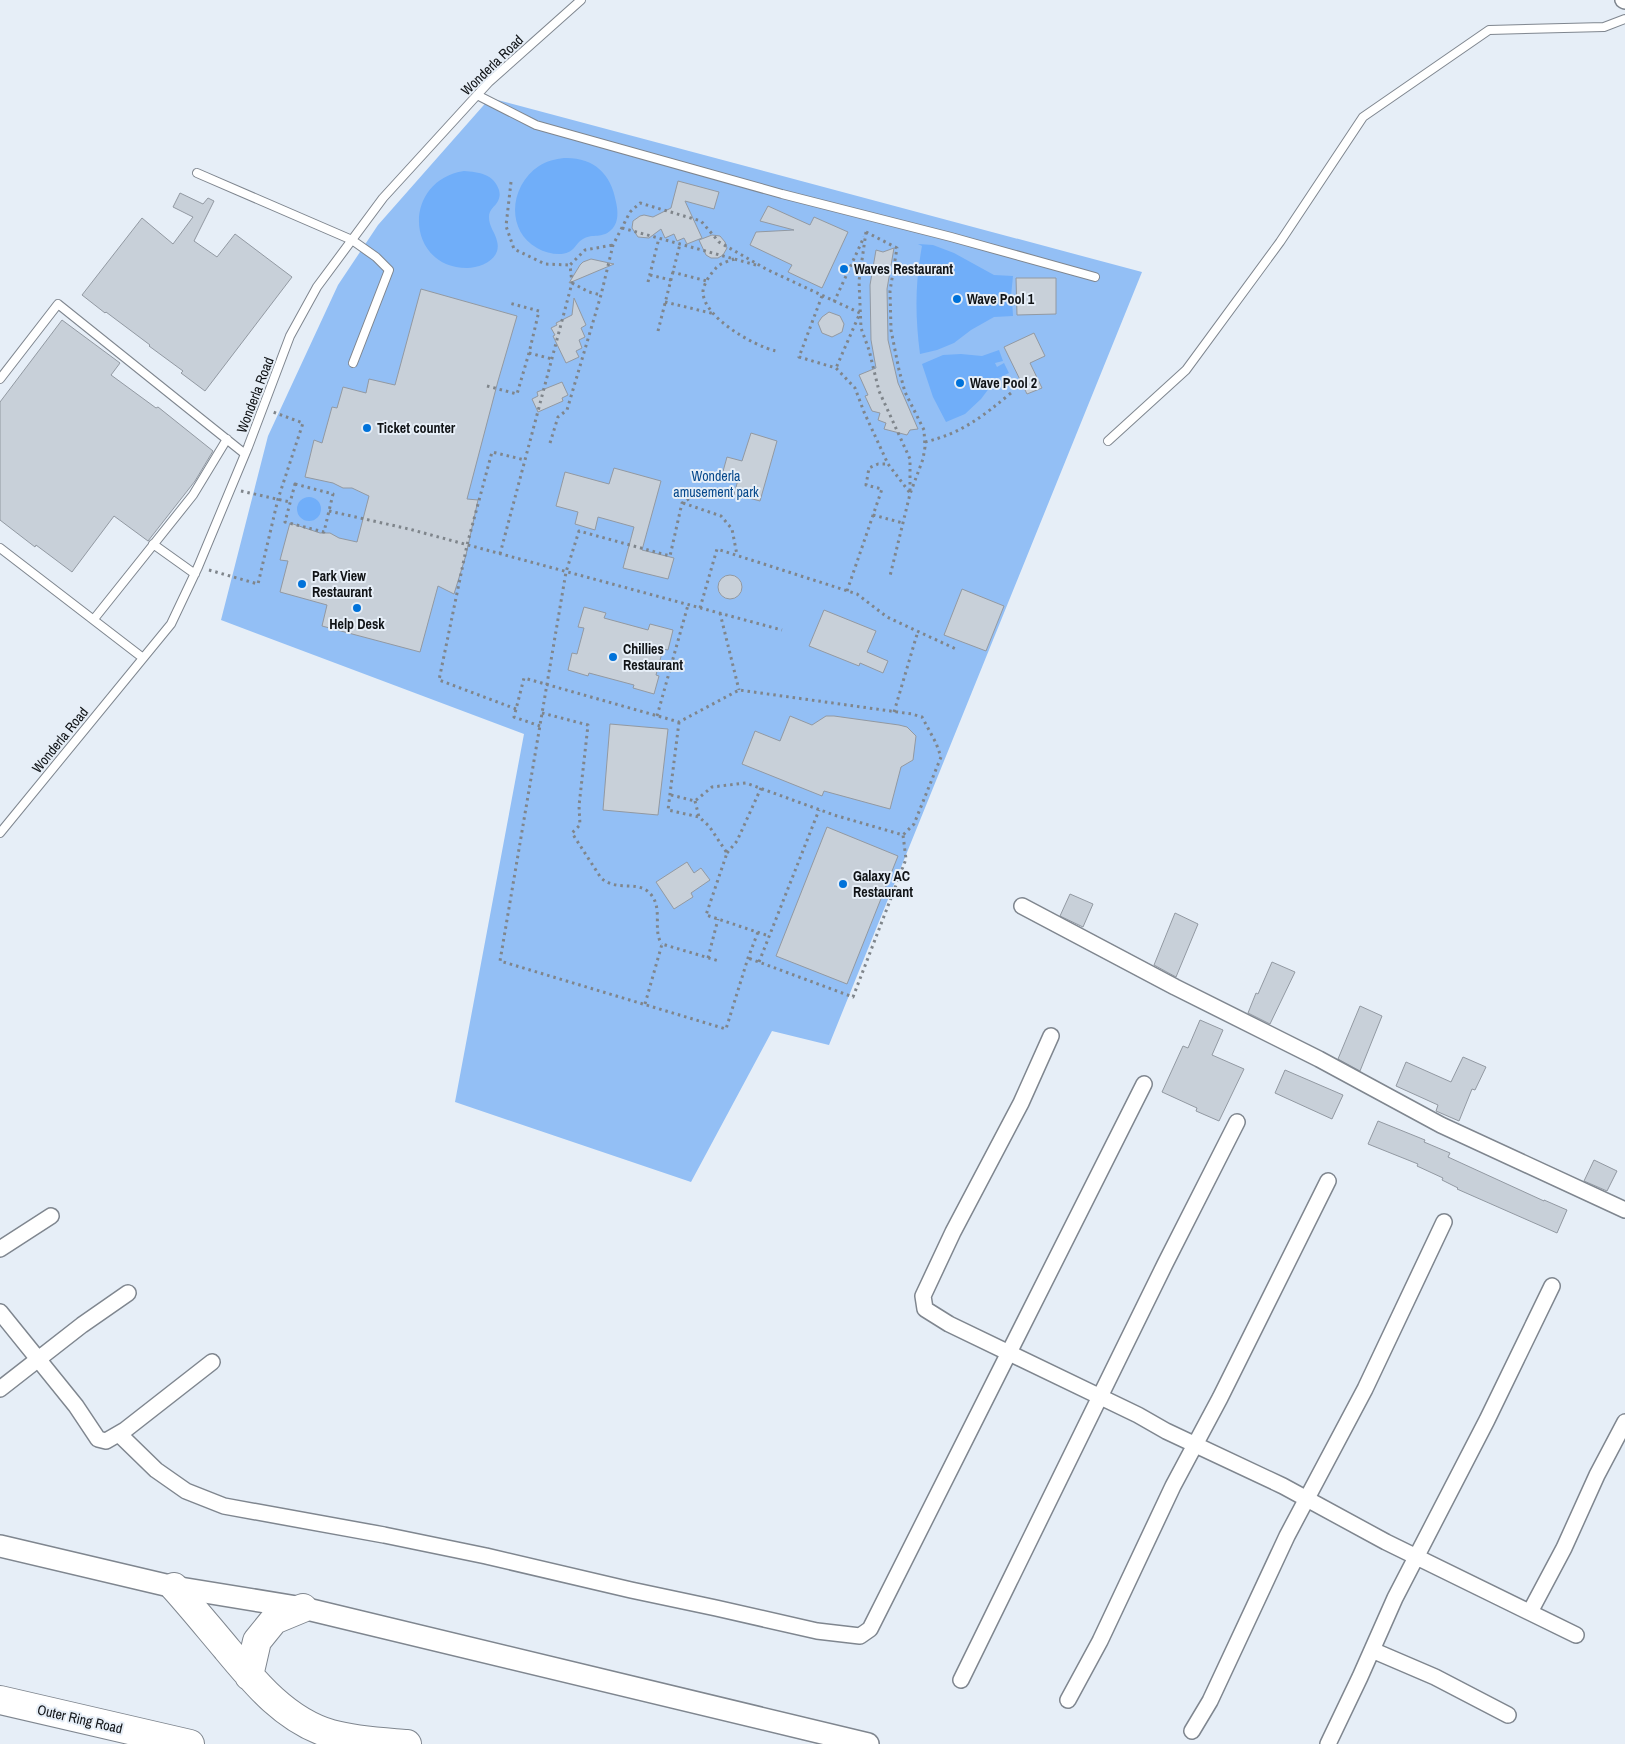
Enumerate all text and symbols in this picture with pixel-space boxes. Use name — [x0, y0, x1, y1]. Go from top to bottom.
street label: Wonderla Road — [457, 31, 527, 99]
place label: Waves Restaurant — [854, 260, 953, 278]
marker: Waves Restaurant — [838, 263, 850, 275]
place label: Wave Pool 1 — [967, 290, 1035, 308]
marker: Wave Pool 1 — [951, 293, 963, 305]
street label: Wonderla Road — [232, 355, 278, 435]
place label: Wave Pool 2 — [970, 374, 1037, 392]
marker: Wave Pool 2 — [954, 377, 966, 389]
place label: Ticket counter — [377, 419, 456, 437]
marker: Ticket counter — [361, 422, 373, 434]
park label: Wonderla amusement park — [673, 467, 759, 501]
place label: Park View Restaurant — [312, 567, 372, 601]
marker: Park View Restaurant — [296, 578, 308, 590]
marker: Help Desk — [351, 602, 363, 614]
place label: Help Desk — [329, 615, 385, 633]
place label: Chillies Restaurant — [623, 640, 683, 674]
marker: Chillies Restaurant — [607, 651, 619, 663]
street label: Wonderla Road — [28, 703, 92, 777]
place label: Galaxy AC Restaurant — [853, 867, 913, 901]
marker: Galaxy AC Restaurant — [837, 878, 849, 890]
street label: Outer Ring Road — [36, 1700, 124, 1738]

